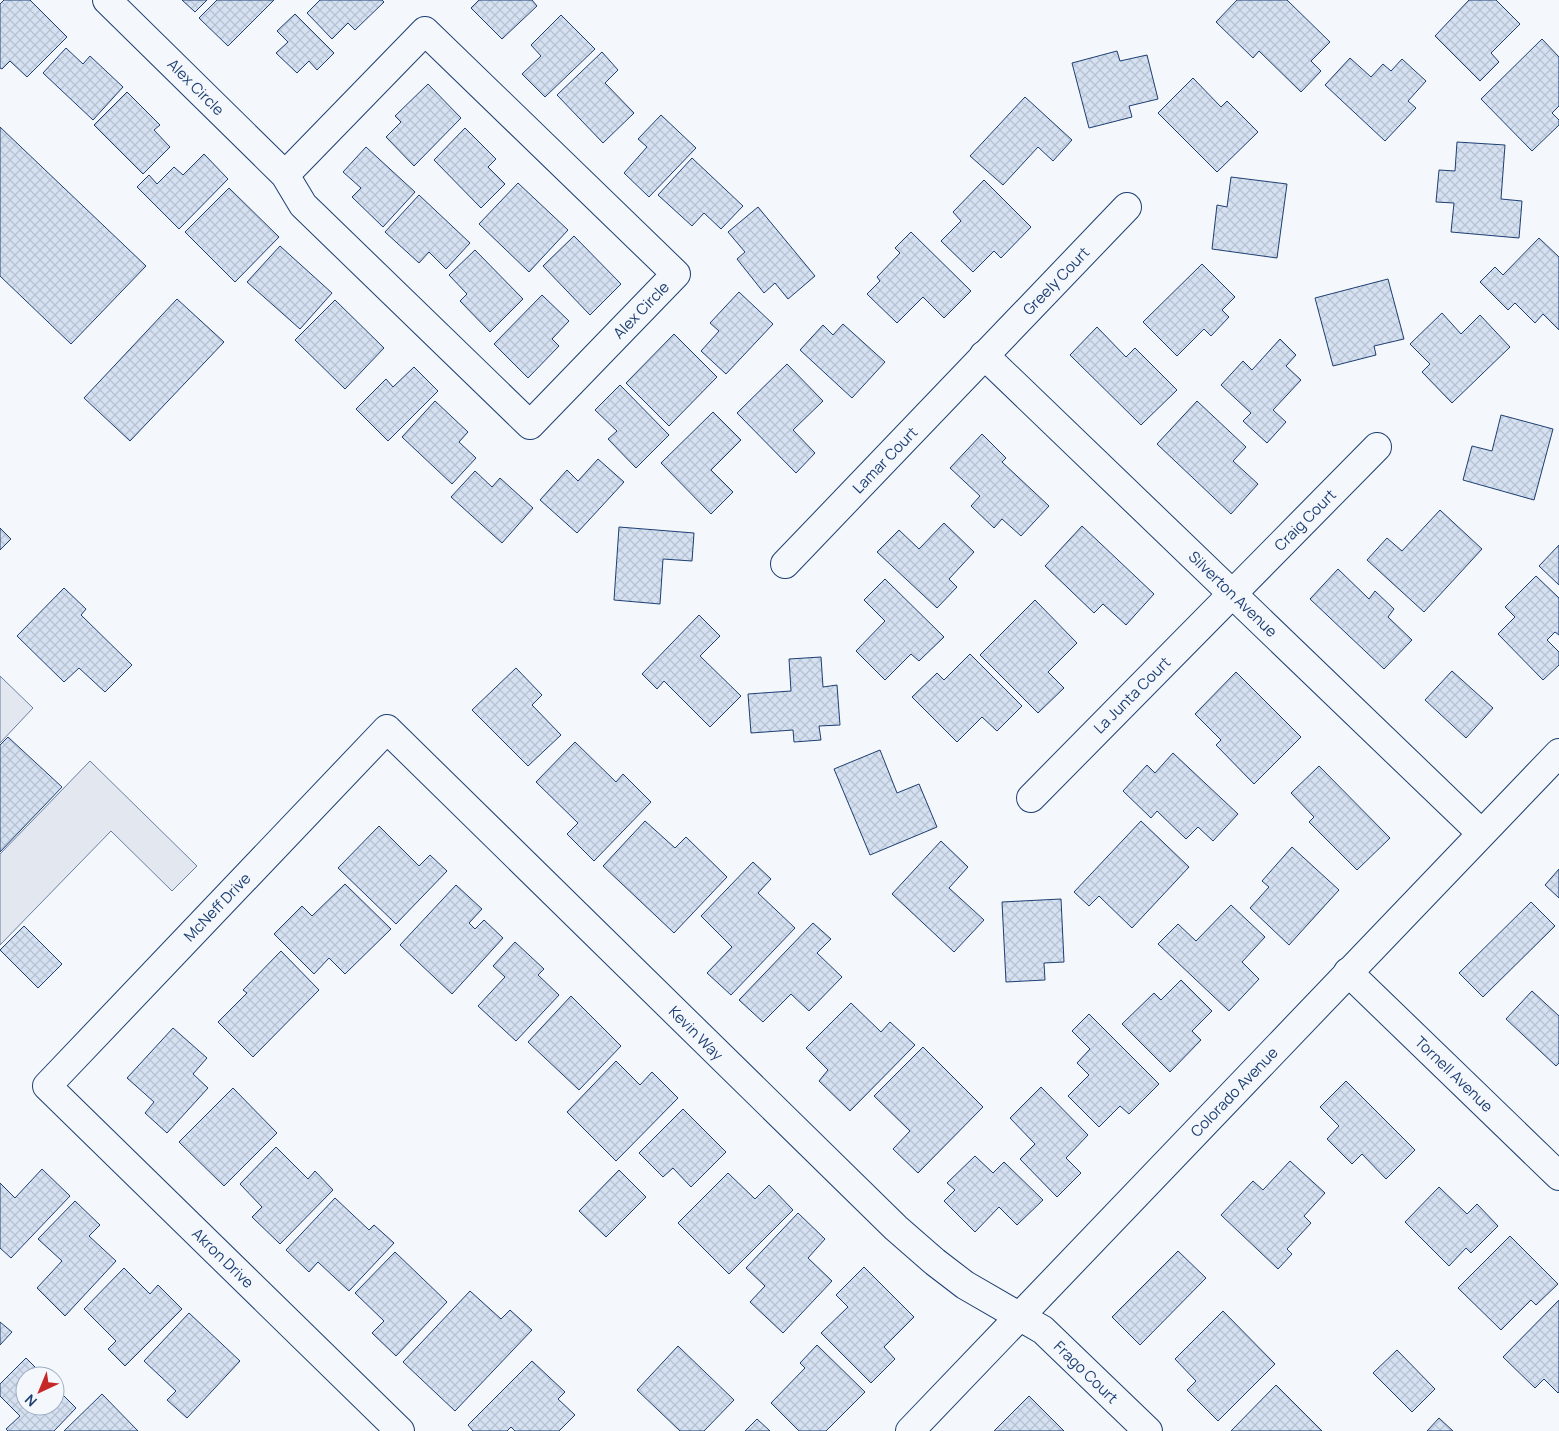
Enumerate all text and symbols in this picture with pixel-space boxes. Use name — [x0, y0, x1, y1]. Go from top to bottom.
street label: Alex Circle — [163, 54, 229, 120]
street label: Greely Court — [1018, 242, 1094, 320]
street label: Alex Circle — [608, 277, 674, 343]
street label: Lamar Court — [848, 422, 922, 498]
street label: Craig Court — [1269, 484, 1341, 556]
street label: Silverton Avenue — [1184, 546, 1282, 642]
street label: La Junta Court — [1089, 652, 1175, 738]
street label: McNeff Drive — [179, 868, 255, 946]
street label: Kevin Way — [664, 1001, 728, 1065]
street label: Tornell Avenue — [1410, 1031, 1498, 1117]
street label: Colorado Avenue — [1186, 1042, 1283, 1142]
street label: Akron Drive — [188, 1223, 259, 1293]
street label: Frago Court — [1049, 1336, 1123, 1408]
north arrow — [15, 1366, 65, 1416]
text: N — [20, 1390, 41, 1411]

